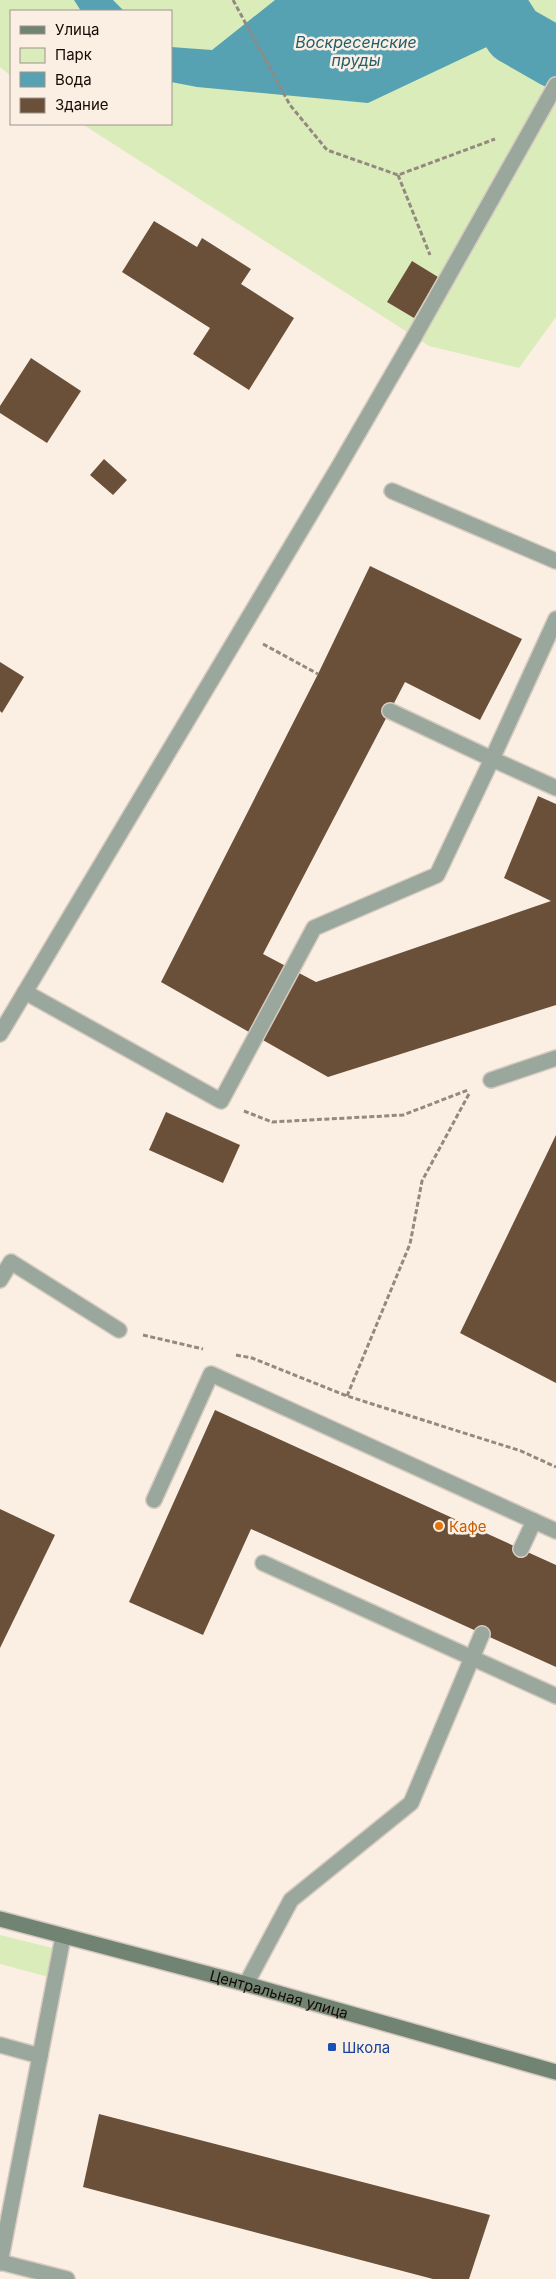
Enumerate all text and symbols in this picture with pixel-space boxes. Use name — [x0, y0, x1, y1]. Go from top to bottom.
legend — [10, 10, 172, 125]
text: Улица — [55, 20, 99, 39]
water label: Воскресенские пруды — [295, 32, 417, 70]
text: Парк — [55, 45, 92, 64]
text: Вода — [55, 70, 92, 89]
text: Здание — [55, 95, 109, 114]
place label: Кафе — [449, 1517, 487, 1536]
marker: Кафе — [433, 1520, 445, 1532]
street label: Центральная улица — [208, 1965, 351, 2022]
place label: Школа — [342, 2038, 390, 2057]
marker: Школа — [326, 2041, 338, 2053]

